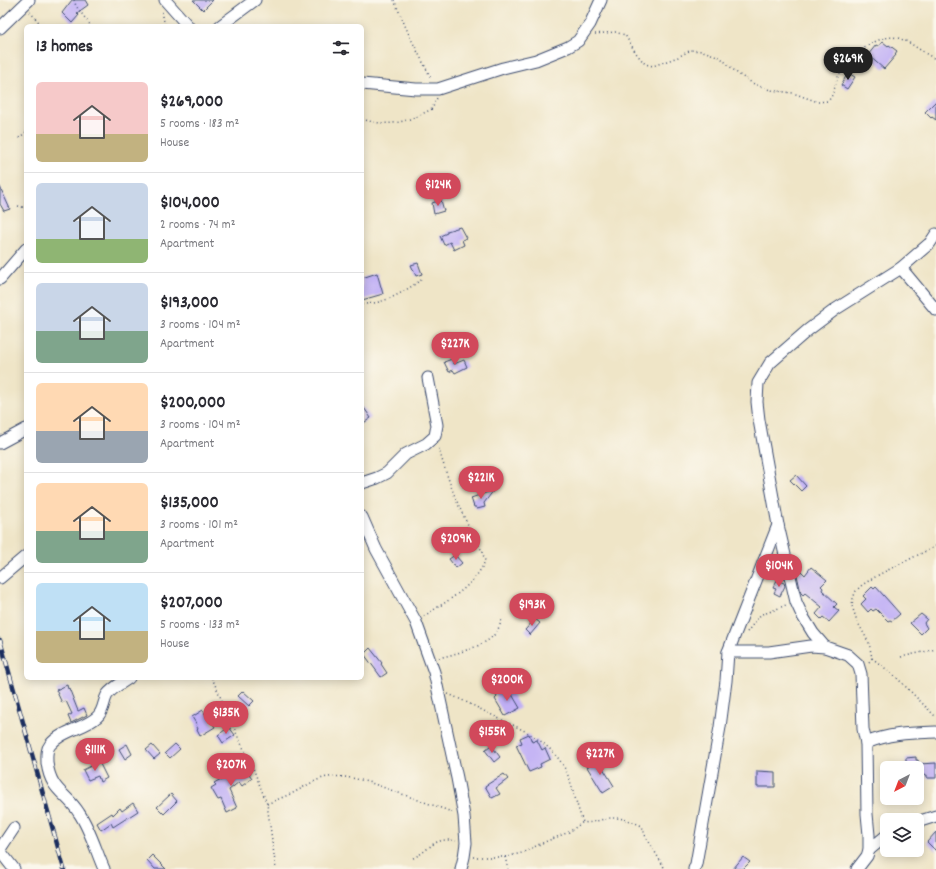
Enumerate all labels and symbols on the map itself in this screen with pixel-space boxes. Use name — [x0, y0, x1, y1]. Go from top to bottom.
pin: $269K — [820, 47, 876, 81]
pin: $124K — [410, 173, 466, 207]
pin: $227K — [427, 332, 483, 366]
pin: $221K — [453, 466, 509, 500]
pin: $209K — [428, 527, 484, 561]
pin: $104K — [751, 554, 807, 588]
pin: $193K — [504, 593, 560, 627]
pin: $200K — [479, 668, 535, 702]
pin: $135K — [198, 701, 254, 735]
pin: $155K — [464, 720, 520, 754]
pin: $111K — [67, 738, 123, 772]
pin: $227K — [572, 742, 628, 776]
pin: $207K — [203, 753, 259, 787]
north arrow — [880, 761, 924, 805]

